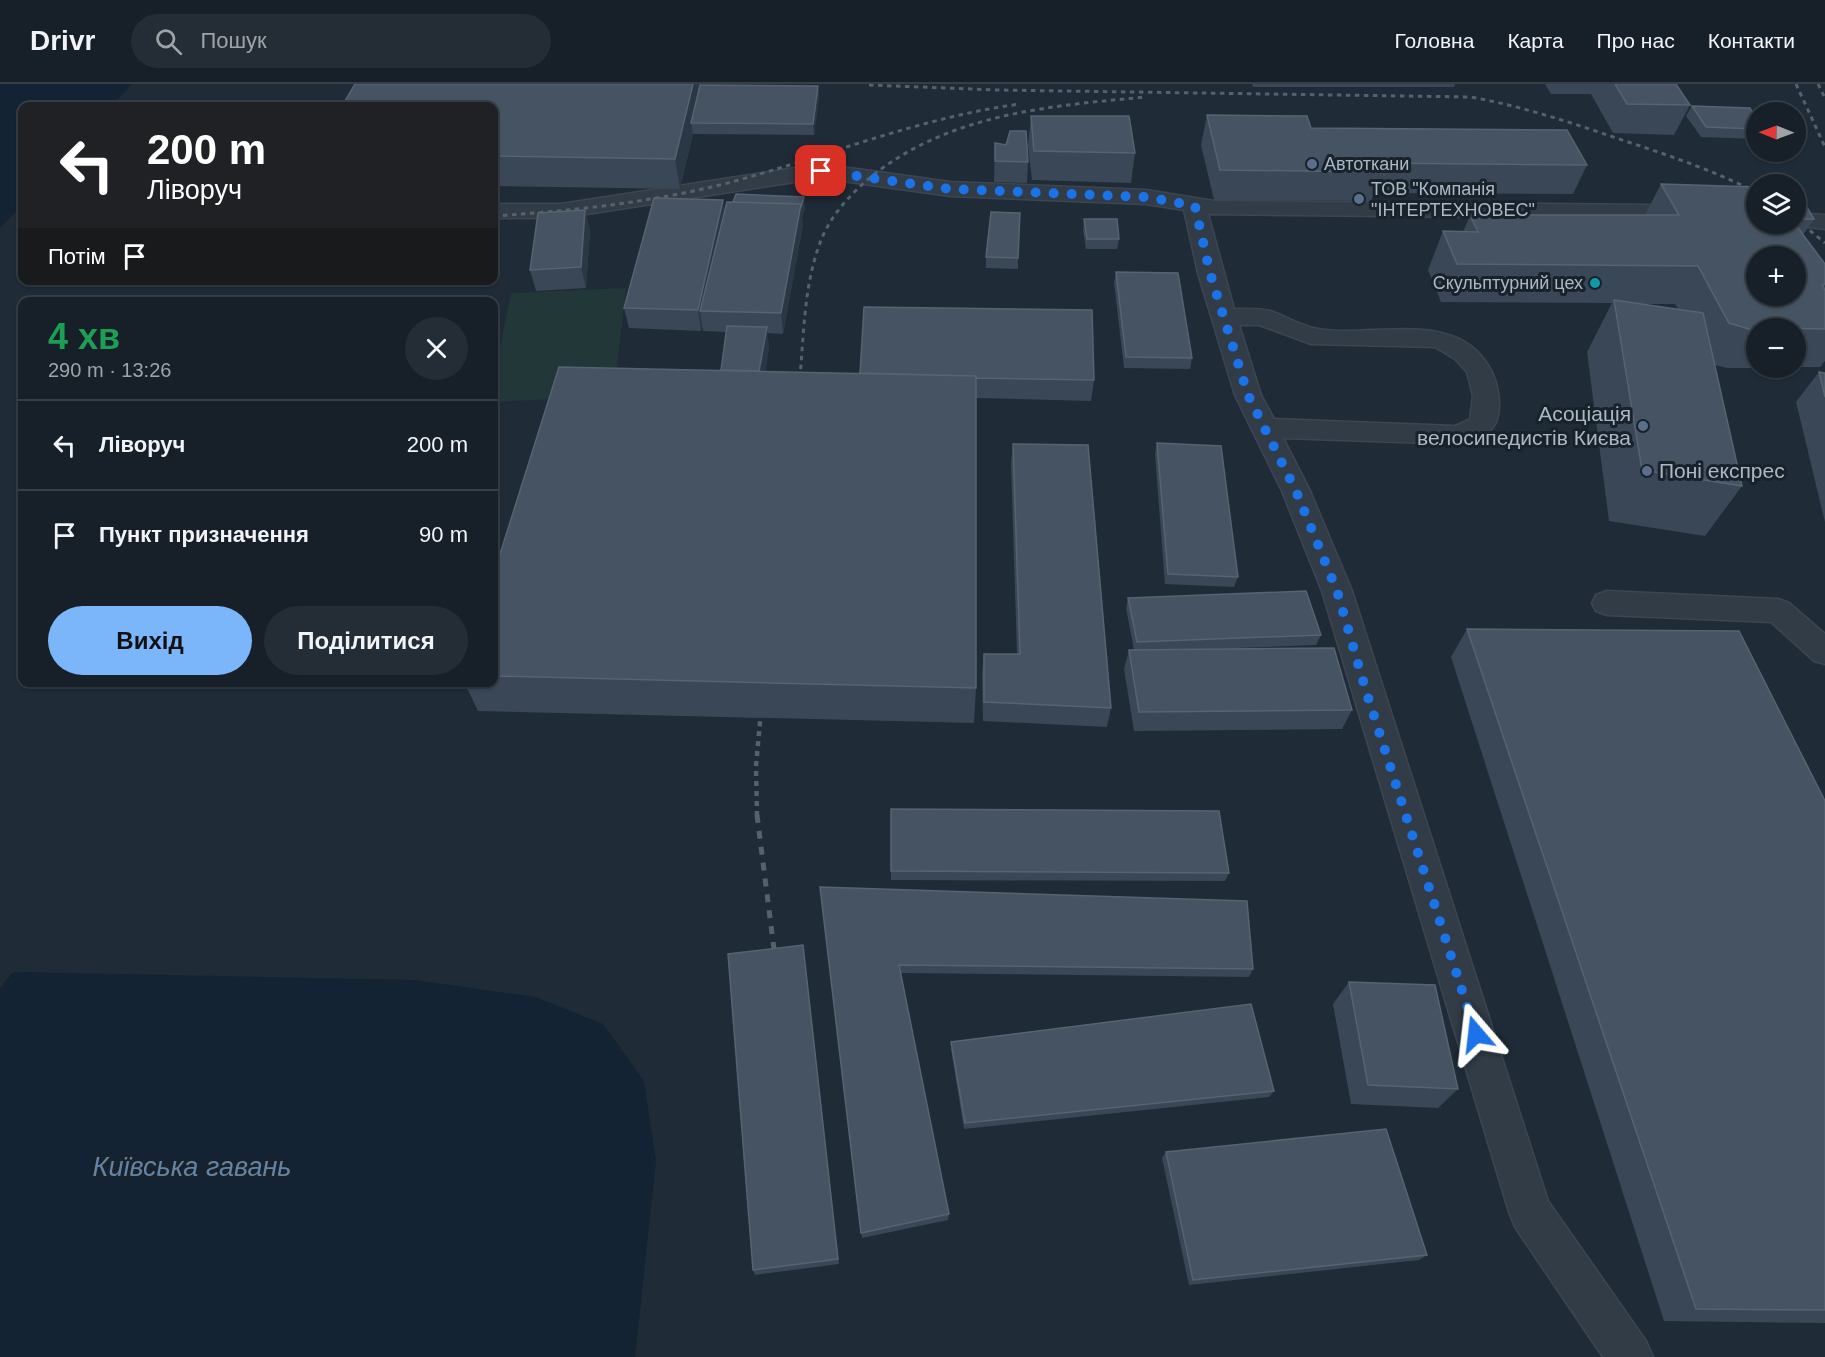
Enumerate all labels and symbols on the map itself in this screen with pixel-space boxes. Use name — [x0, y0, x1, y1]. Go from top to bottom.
north arrow — [1746, 102, 1806, 162]
pin — [795, 145, 846, 196]
place label: Автоткани — [1324, 154, 1409, 174]
marker: Автоткани — [1305, 157, 1319, 171]
place label: ТОВ "Компанія "ІНТЕРТЕХНОВЕС" — [1371, 179, 1535, 220]
marker: ТОВ "Компанія "ІНТЕРТЕХНОВЕС" — [1352, 192, 1366, 206]
place label: Скульптурний цех — [1433, 273, 1583, 293]
marker: Скульптурний цех — [1588, 276, 1602, 290]
place label: Асоціація велосипедистів Києва — [1417, 402, 1631, 449]
marker: Асоціація велосипедистів Києва — [1636, 419, 1650, 433]
place label: Поні експрес — [1659, 459, 1785, 482]
marker: Поні експрес — [1640, 464, 1654, 478]
position arrow — [1444, 1002, 1508, 1066]
water label: Київська гавань — [93, 1152, 292, 1182]

